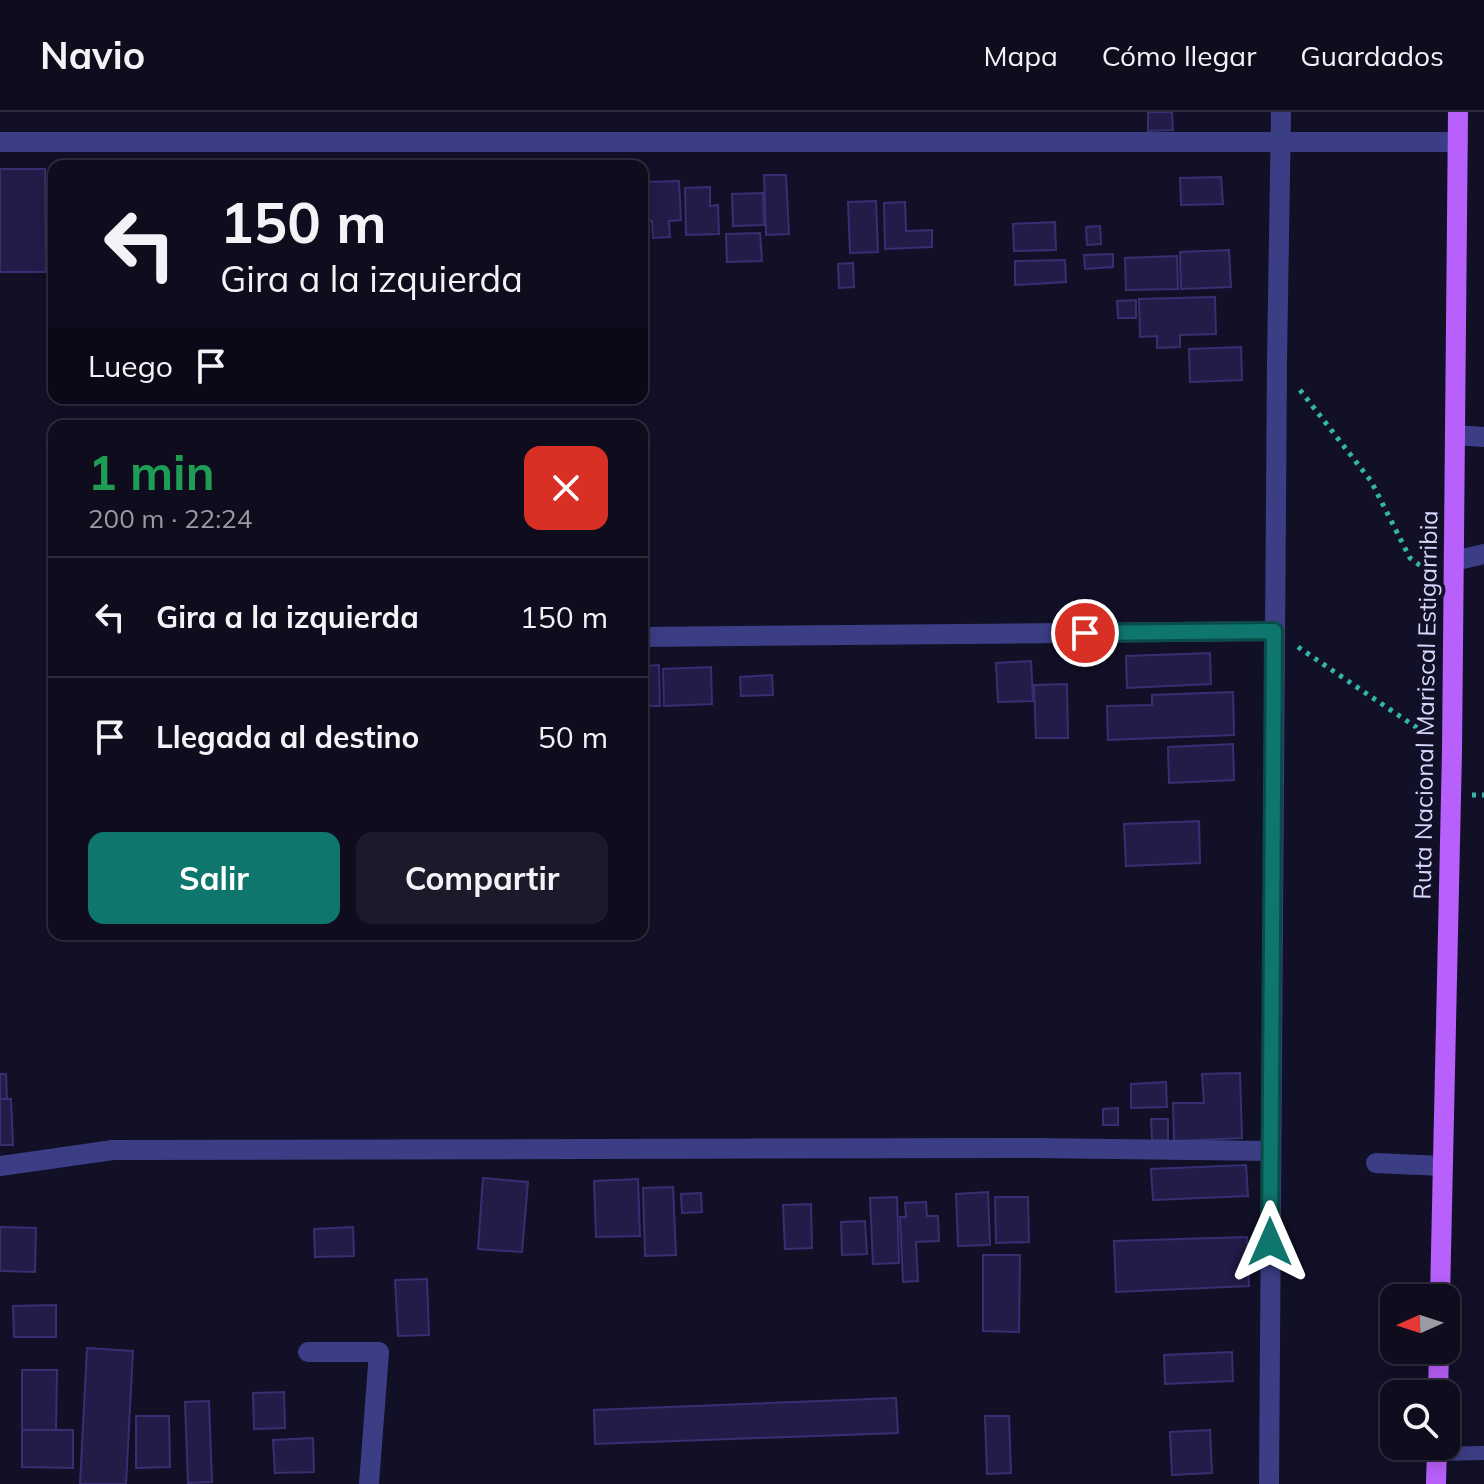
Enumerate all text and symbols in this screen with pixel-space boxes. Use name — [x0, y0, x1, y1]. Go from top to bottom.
text: Navio — [40, 31, 145, 79]
text: Mapa — [983, 38, 1058, 73]
text: Cómo llegar — [1102, 38, 1256, 73]
text: Guardados — [1300, 38, 1444, 73]
text: 150 m — [220, 187, 387, 257]
icon: left — [88, 192, 192, 296]
text: Gira a la izquierda — [220, 256, 523, 301]
icon: arrive — [189, 344, 233, 388]
text: Luego — [88, 347, 173, 385]
text: 1 min — [88, 442, 215, 502]
button: close — [524, 446, 608, 530]
text: 200 m · 22:24 — [88, 502, 252, 535]
street label: Ruta Nacional Mariscal Estigarribia — [1407, 510, 1443, 900]
icon: left — [88, 595, 132, 639]
text: Gira a la izquierda — [156, 598, 419, 636]
text: 150 m — [520, 598, 608, 636]
pin — [1051, 599, 1119, 667]
icon: arrive — [1063, 611, 1107, 655]
icon: arrive — [88, 715, 132, 759]
text: Llegada al destino — [156, 718, 419, 756]
text: 50 m — [538, 718, 608, 756]
button: Salir — [88, 832, 340, 924]
button: Compartir — [356, 832, 608, 924]
position arrow — [1228, 1200, 1312, 1284]
north arrow — [1380, 1284, 1460, 1364]
map controls — [1380, 1284, 1460, 1460]
button: search — [1380, 1380, 1460, 1460]

